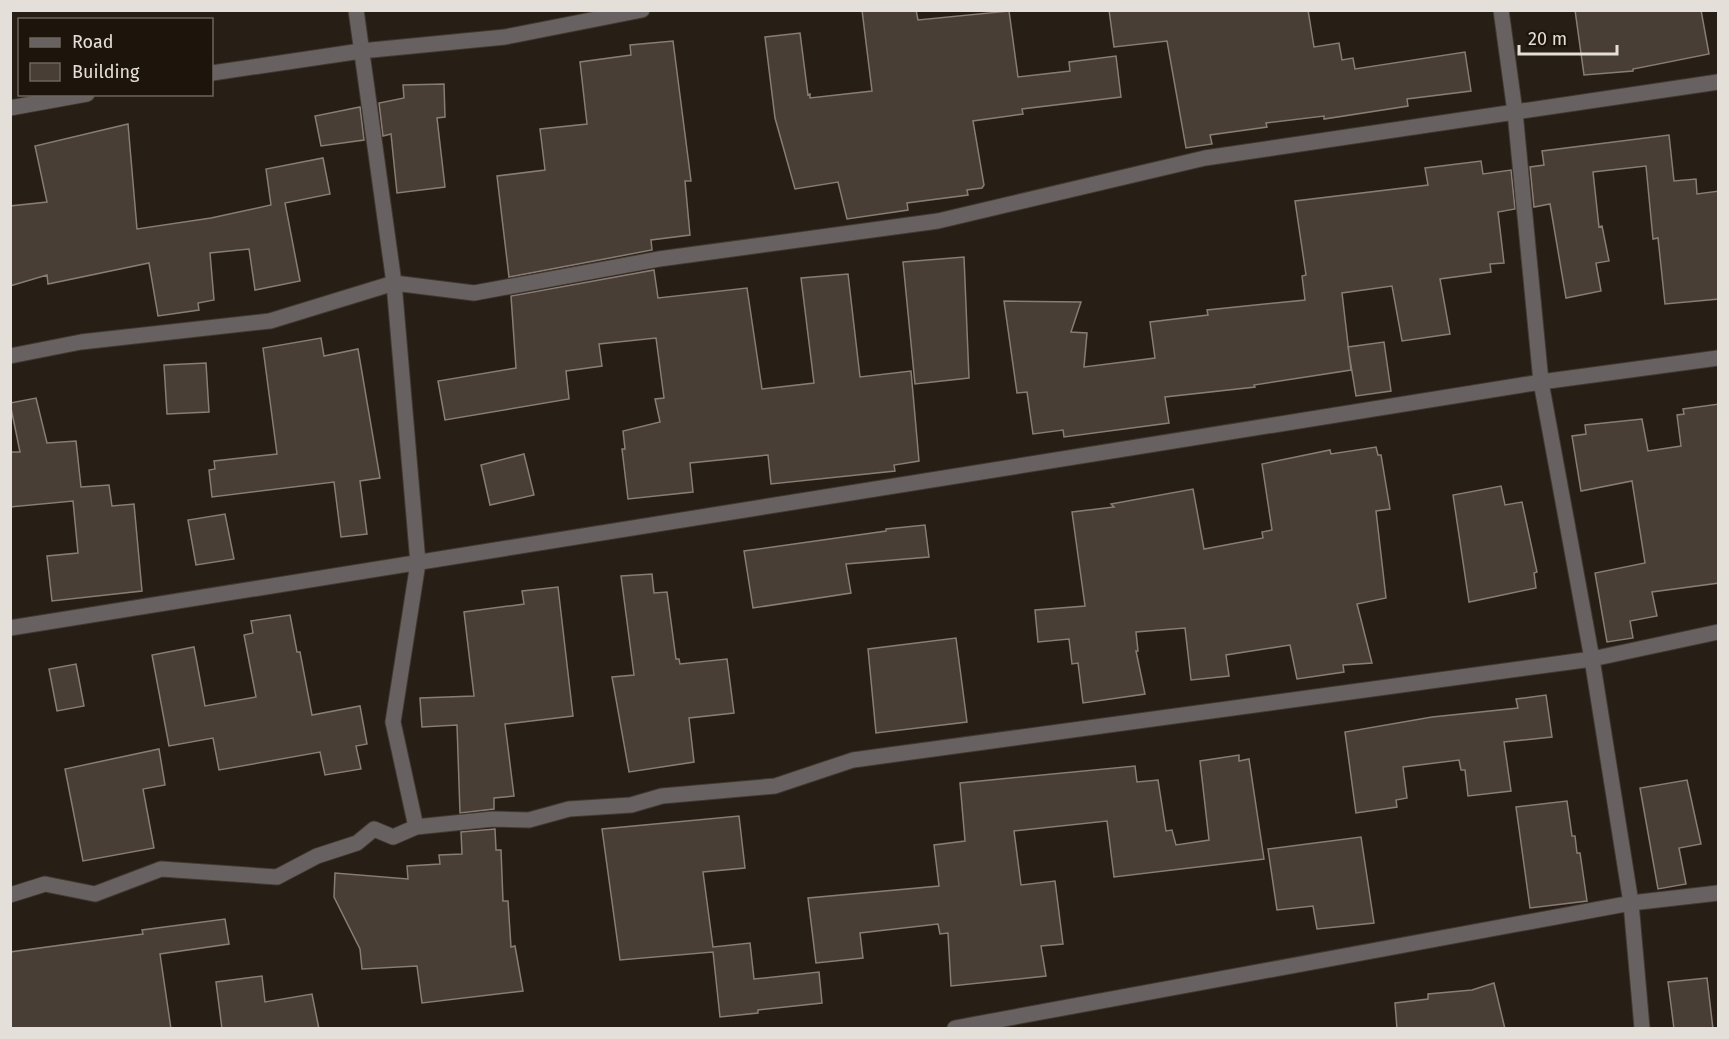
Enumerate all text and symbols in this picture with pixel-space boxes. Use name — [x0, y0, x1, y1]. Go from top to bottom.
legend — [18, 18, 213, 96]
scale bar — [1519, 18, 1616, 56]
text: 20 m — [1528, 28, 1567, 50]
text: Road — [72, 31, 114, 53]
text: Building — [72, 61, 140, 83]

